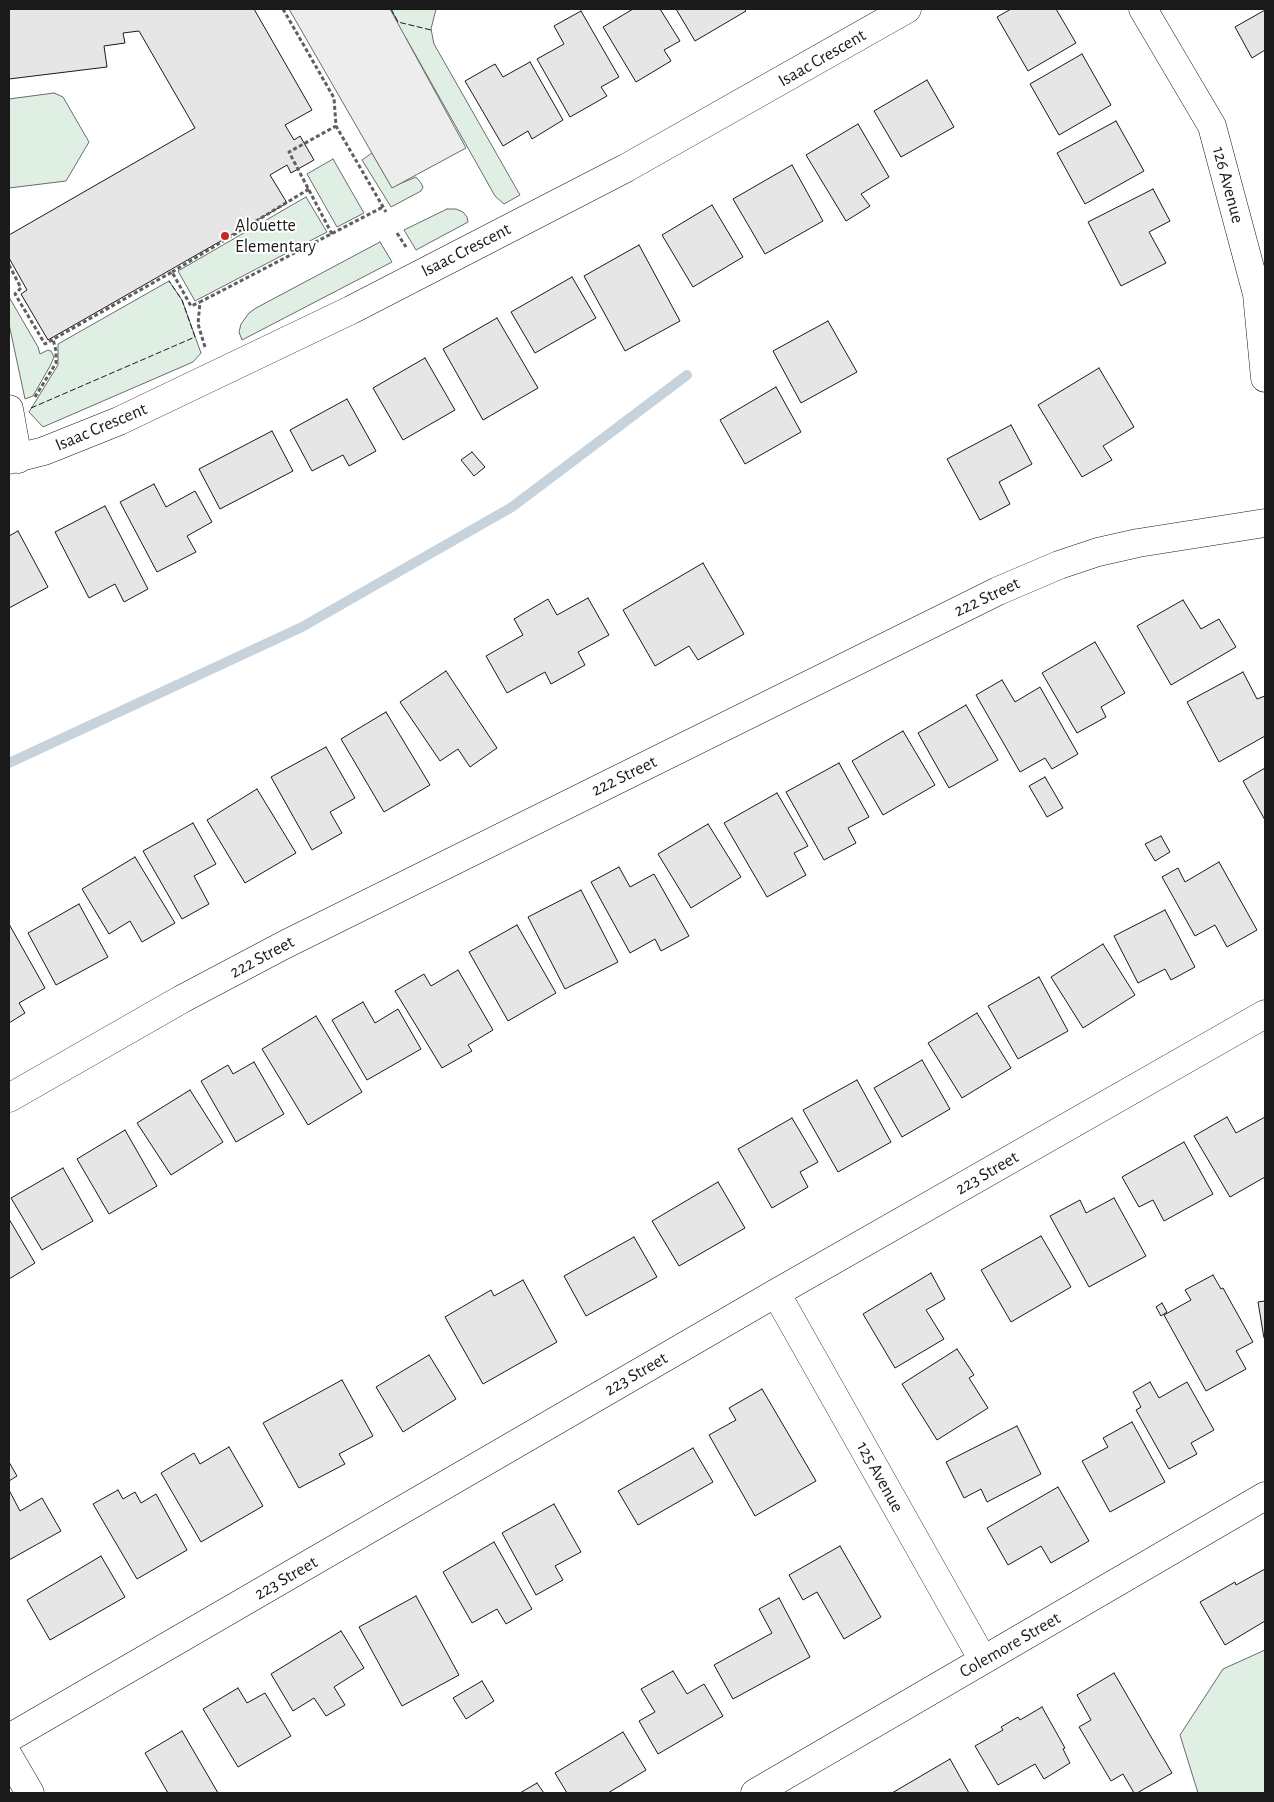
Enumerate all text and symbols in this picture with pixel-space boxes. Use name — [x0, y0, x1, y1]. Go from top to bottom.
street label: Isaac Crescent — [774, 24, 870, 92]
street label: 126 Avenue — [1207, 144, 1249, 226]
place label: Alouette Elementary — [235, 215, 316, 258]
street label: Isaac Crescent — [418, 218, 514, 282]
marker: Alouette Elementary — [219, 230, 231, 242]
street label: Isaac Crescent — [52, 398, 150, 456]
street label: 222 Street — [951, 572, 1023, 622]
street label: 222 Street — [588, 751, 660, 801]
street label: 222 Street — [226, 931, 298, 983]
street label: 223 Street — [952, 1146, 1022, 1200]
street label: 223 Street — [601, 1347, 671, 1401]
street label: 125 Avenue — [852, 1438, 908, 1516]
street label: 223 Street — [251, 1551, 321, 1605]
street label: Colemore Street — [956, 1607, 1064, 1683]

